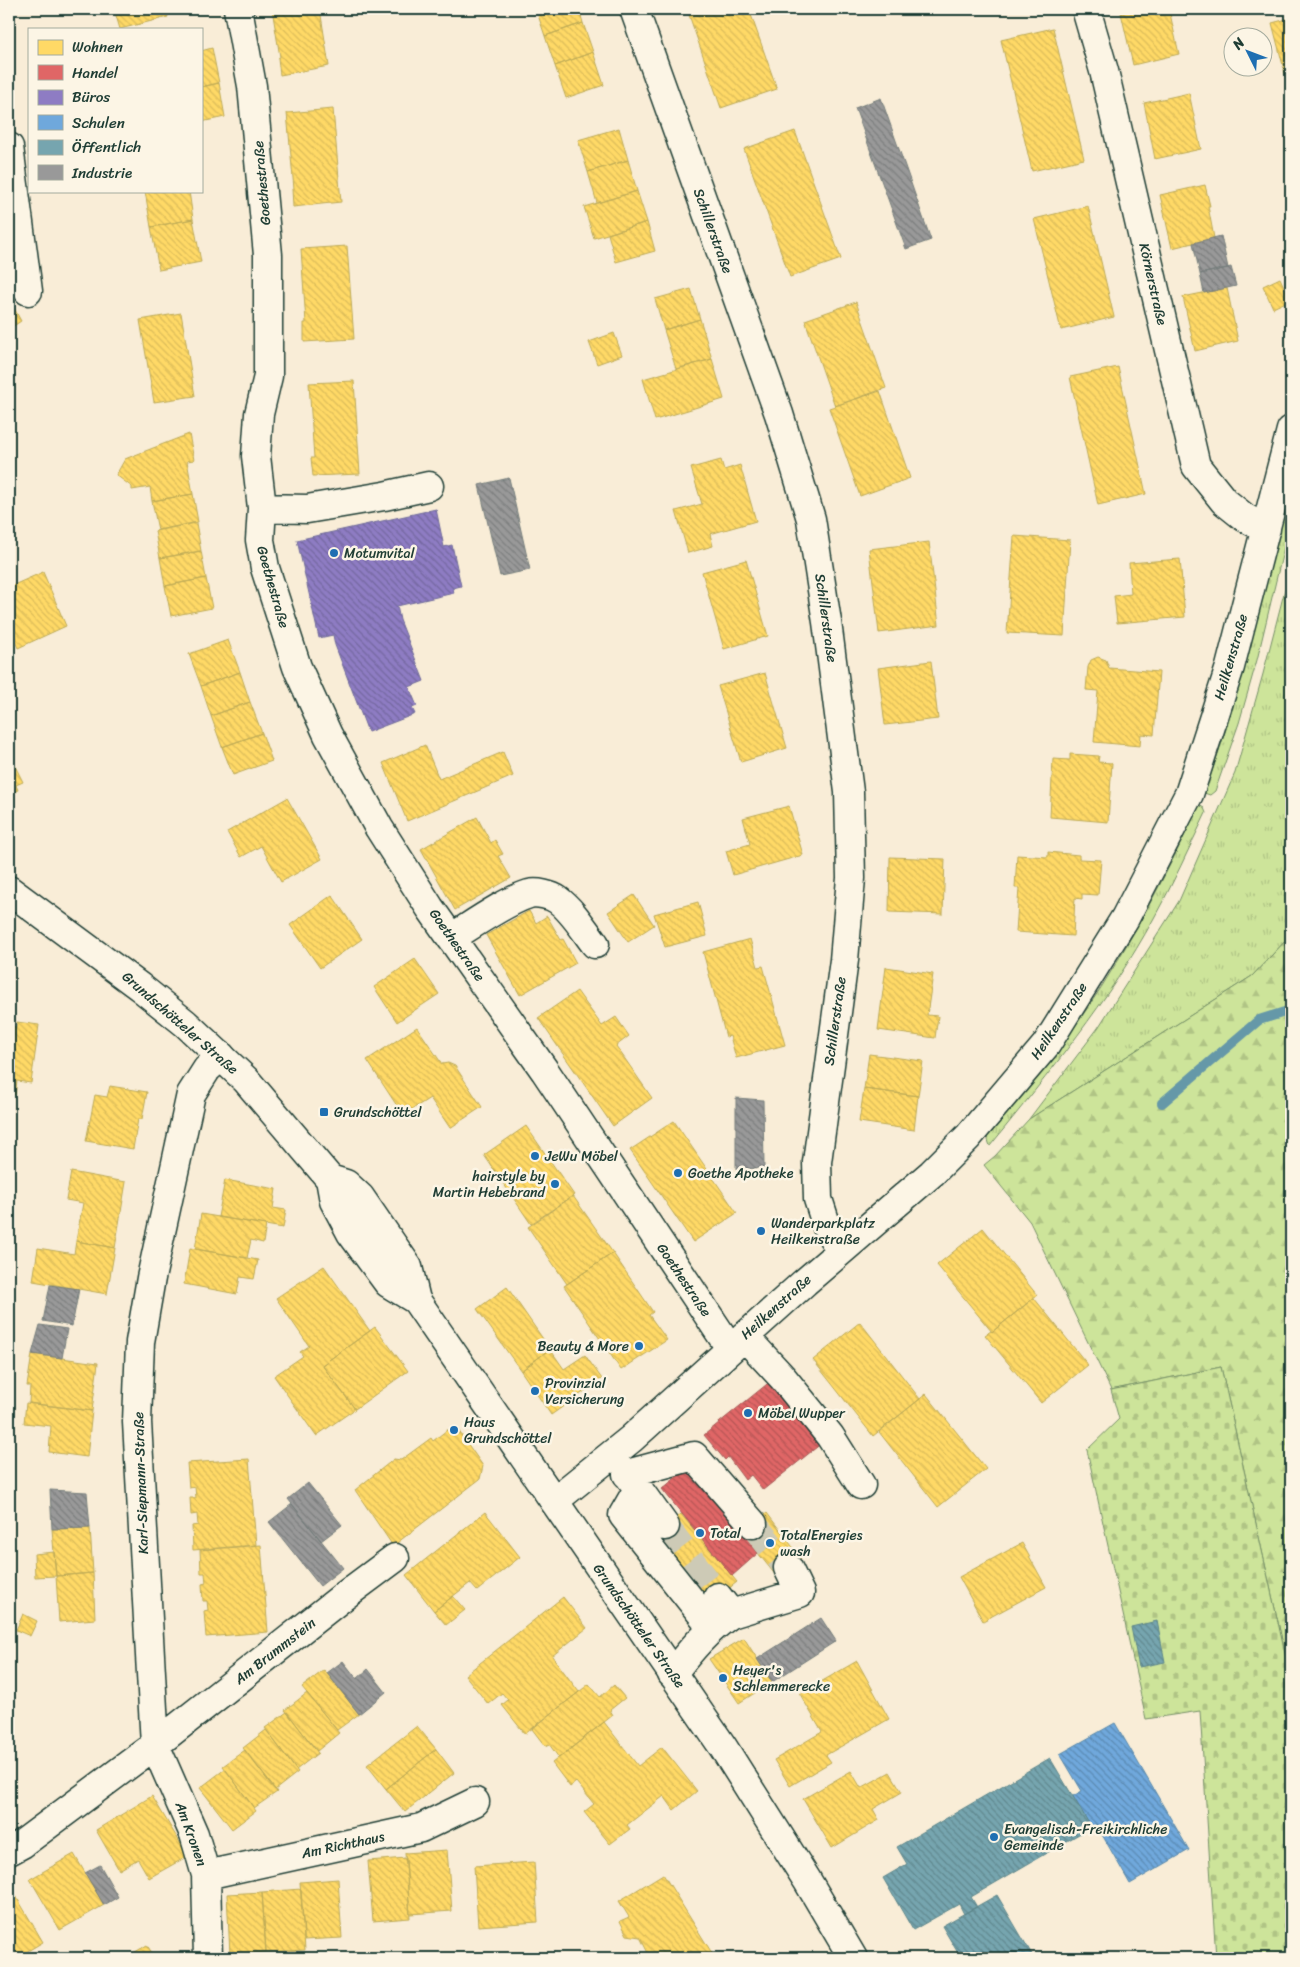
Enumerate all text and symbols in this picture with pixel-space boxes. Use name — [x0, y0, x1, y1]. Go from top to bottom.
legend — [28, 28, 202, 192]
north arrow — [1222, 28, 1272, 78]
text: N — [1226, 31, 1251, 56]
text: Wohnen — [72, 34, 123, 60]
text: Handel — [72, 60, 119, 86]
text: Büros — [72, 84, 110, 110]
text: Schulen — [72, 110, 125, 136]
text: Öffentlich — [72, 134, 141, 160]
street label: Goethestraße — [246, 140, 278, 226]
text: Industrie — [71, 160, 132, 186]
street label: Schillerstraße — [686, 185, 740, 277]
street label: Körnerstraße — [1131, 240, 1175, 328]
place label: Motumvital — [344, 541, 415, 566]
street label: Goethestraße — [249, 543, 297, 631]
marker: Motumvital — [328, 547, 340, 559]
street label: Schillerstraße — [807, 572, 845, 664]
street label: Heilkenstraße — [1207, 611, 1255, 703]
street label: Goethestraße — [422, 903, 492, 987]
street label: Grundschötteler Straße — [116, 965, 244, 1081]
street label: Schillerstraße — [816, 975, 854, 1067]
street label: Heilkenstraße — [1024, 977, 1094, 1065]
place label: Grundschöttel — [334, 1100, 423, 1125]
marker: Grundschöttel — [318, 1106, 330, 1118]
place label: JeWu Möbel — [544, 1144, 619, 1169]
marker: JeWu Möbel — [529, 1150, 541, 1162]
place label: Goethe Apotheke — [688, 1161, 794, 1186]
place label: hairstyle by Martin Hebebrand — [433, 1164, 547, 1205]
marker: Goethe Apotheke — [672, 1167, 684, 1179]
marker: hairstyle by Martin Hebebrand — [549, 1178, 561, 1190]
place label: Wanderparkplatz Heilkenstraße — [771, 1211, 875, 1252]
marker: Wanderparkplatz Heilkenstraße — [755, 1225, 767, 1237]
street label: Goethestraße — [650, 1238, 718, 1322]
street label: Heilkenstraße — [735, 1268, 817, 1346]
place label: Beauty & More — [537, 1334, 629, 1359]
marker: Beauty & More — [633, 1340, 645, 1352]
place label: Provinzial Versicherung — [545, 1371, 624, 1412]
marker: Provinzial Versicherung — [529, 1385, 541, 1397]
place label: Möbel Wupper — [758, 1401, 846, 1426]
marker: Möbel Wupper — [742, 1407, 754, 1419]
place label: Haus Grundschöttel — [464, 1410, 553, 1451]
street label: Karl-Siepmann-Straße — [126, 1411, 156, 1555]
marker: Haus Grundschöttel — [448, 1424, 460, 1436]
place label: Total — [710, 1521, 742, 1546]
place label: TotalEnergies wash — [780, 1523, 863, 1564]
marker: Total — [694, 1527, 706, 1539]
marker: TotalEnergies wash — [764, 1537, 776, 1549]
street label: Grundschötteler Straße — [586, 1558, 692, 1694]
street label: Am Brummstein — [228, 1611, 322, 1692]
place label: Heyer's Schlemmerecke — [733, 1658, 830, 1699]
marker: Heyer's Schlemmerecke — [717, 1672, 729, 1684]
street label: Am Kronen — [167, 1797, 214, 1870]
place label: Evangelisch-Freikirchliche Gemeinde — [1004, 1817, 1167, 1858]
street label: Am Richthaus — [298, 1824, 387, 1866]
marker: Evangelisch-Freikirchliche Gemeinde — [988, 1831, 1000, 1843]

